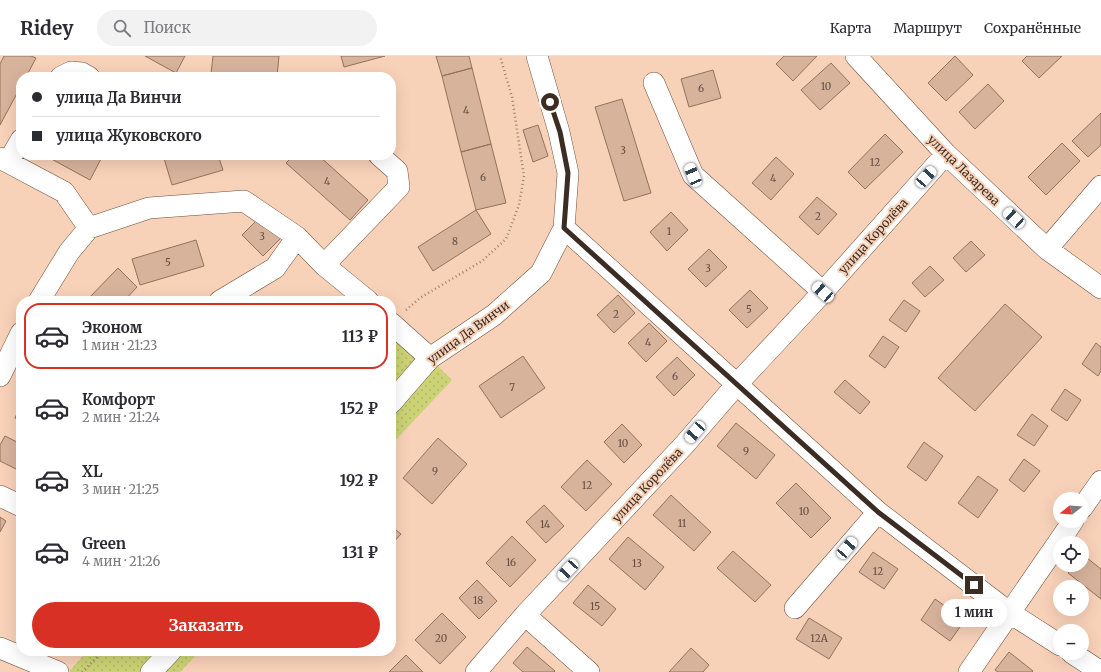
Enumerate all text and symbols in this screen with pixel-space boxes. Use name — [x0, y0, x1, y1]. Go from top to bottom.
search box — [97, 10, 377, 46]
text: Ridey — [20, 16, 73, 40]
icon: search — [111, 17, 133, 39]
text: Поиск — [143, 18, 191, 37]
text: Карта — [830, 19, 871, 37]
text: Маршрут — [893, 19, 962, 37]
text: Сохранённые — [984, 19, 1081, 37]
house number: 10 — [821, 80, 831, 93]
house number: 6 — [698, 82, 704, 95]
text: улица Да Винчи — [56, 88, 182, 107]
route start — [541, 93, 559, 111]
house number: 4 — [463, 104, 469, 117]
text: улица Жуковского — [56, 126, 202, 145]
street label: улица Лазарева — [925, 132, 1004, 209]
house number: 3 — [620, 144, 626, 157]
house number: 12 — [870, 156, 880, 169]
car — [683, 162, 703, 188]
car — [914, 164, 938, 190]
house number: 6 — [480, 171, 486, 184]
house number: 4 — [770, 172, 776, 185]
house number: 4 — [324, 175, 330, 188]
street label: улица Королёва — [835, 195, 911, 277]
car — [1001, 205, 1027, 231]
house number: 2 — [815, 210, 821, 223]
house number: 1 — [667, 225, 672, 238]
house number: 3 — [259, 230, 265, 243]
house number: 8 — [452, 235, 458, 248]
house number: 5 — [165, 256, 171, 269]
house number: 3 — [705, 262, 711, 275]
car — [810, 280, 836, 304]
street label: улица Да Винчи — [424, 297, 512, 367]
house number: 5 — [746, 303, 752, 316]
house number: 2 — [613, 308, 619, 321]
icon: car — [34, 318, 70, 354]
text: Эконом — [82, 318, 142, 337]
text: 113 ₽ — [342, 327, 378, 346]
house number: 4 — [645, 336, 651, 349]
text: 1 мин · 21:23 — [82, 337, 158, 354]
house number: 6 — [672, 370, 678, 383]
house number: 7 — [509, 381, 515, 394]
icon: car — [34, 390, 70, 426]
text: Комфорт — [82, 390, 155, 409]
text: 152 ₽ — [340, 399, 378, 418]
text: 2 мин · 21:24 — [82, 409, 160, 426]
car — [683, 419, 707, 445]
house number: 10 — [618, 437, 628, 450]
street label: улица Королёва — [609, 444, 686, 525]
house number: 9 — [743, 445, 749, 458]
icon: car — [34, 462, 70, 498]
text: XL — [82, 462, 103, 481]
house number: 9 — [432, 465, 438, 478]
text: 192 ₽ — [340, 471, 378, 490]
house number: 12 — [582, 479, 592, 492]
text: 3 мин · 21:25 — [82, 481, 159, 498]
north arrow — [1053, 492, 1089, 528]
map controls — [1053, 492, 1089, 660]
house number: 10 — [799, 505, 809, 518]
house number: 11 — [678, 517, 687, 530]
house number: 14 — [540, 518, 550, 531]
icon: car — [34, 534, 70, 570]
text: Green — [82, 534, 126, 553]
car — [835, 535, 859, 561]
button: locate — [1053, 536, 1089, 572]
text: 131 ₽ — [342, 543, 378, 562]
text: 4 мин · 21:26 — [82, 553, 160, 570]
house number: 16 — [506, 556, 516, 569]
car — [555, 557, 581, 583]
house number: 13 — [632, 557, 642, 570]
house number: 12 — [873, 565, 883, 578]
route end — [965, 576, 983, 594]
button: + — [1053, 580, 1089, 616]
house number: 18 — [473, 594, 483, 607]
callout: 1 мин — [941, 599, 1007, 627]
house number: 15 — [590, 600, 600, 613]
button: Заказать — [32, 602, 380, 648]
text: 1 мин — [955, 604, 993, 621]
button: − — [1053, 624, 1089, 660]
house number: 20 — [435, 632, 447, 645]
house number: 12А — [810, 632, 829, 645]

